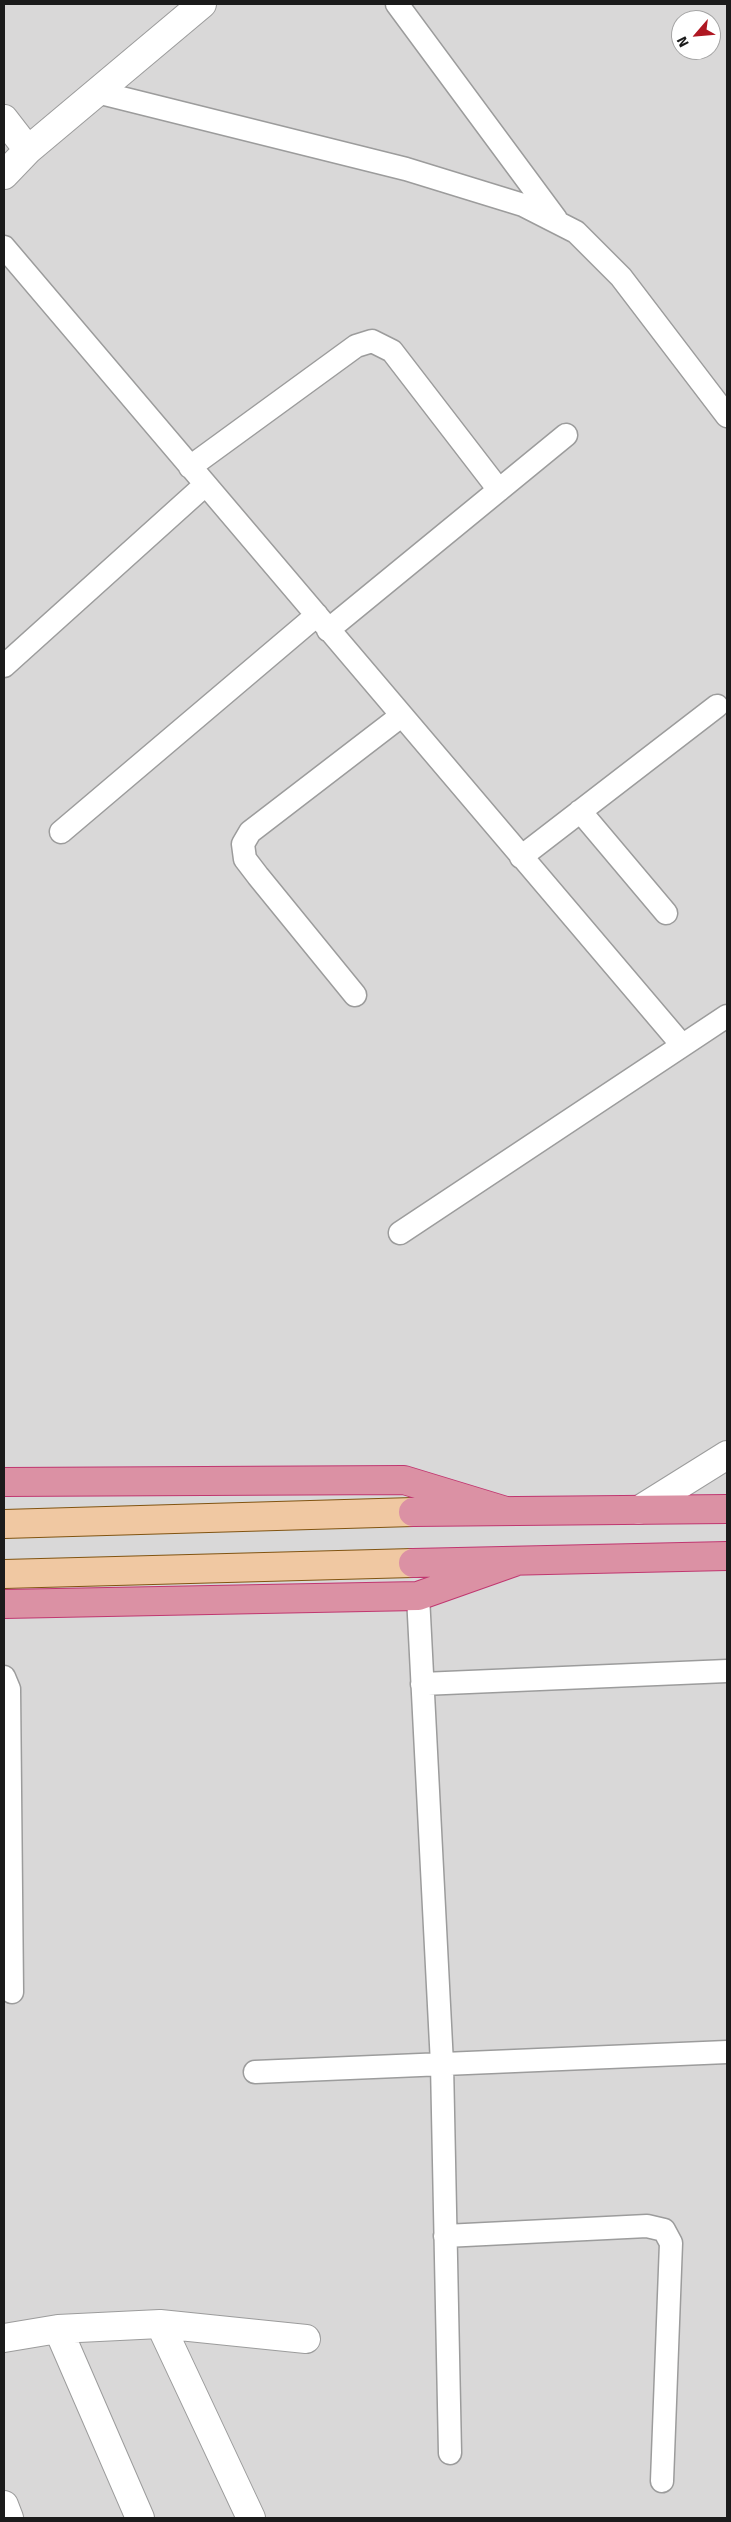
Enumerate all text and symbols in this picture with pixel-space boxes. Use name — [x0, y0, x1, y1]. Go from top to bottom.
north arrow — [671, 10, 721, 60]
text: N — [673, 33, 693, 50]

